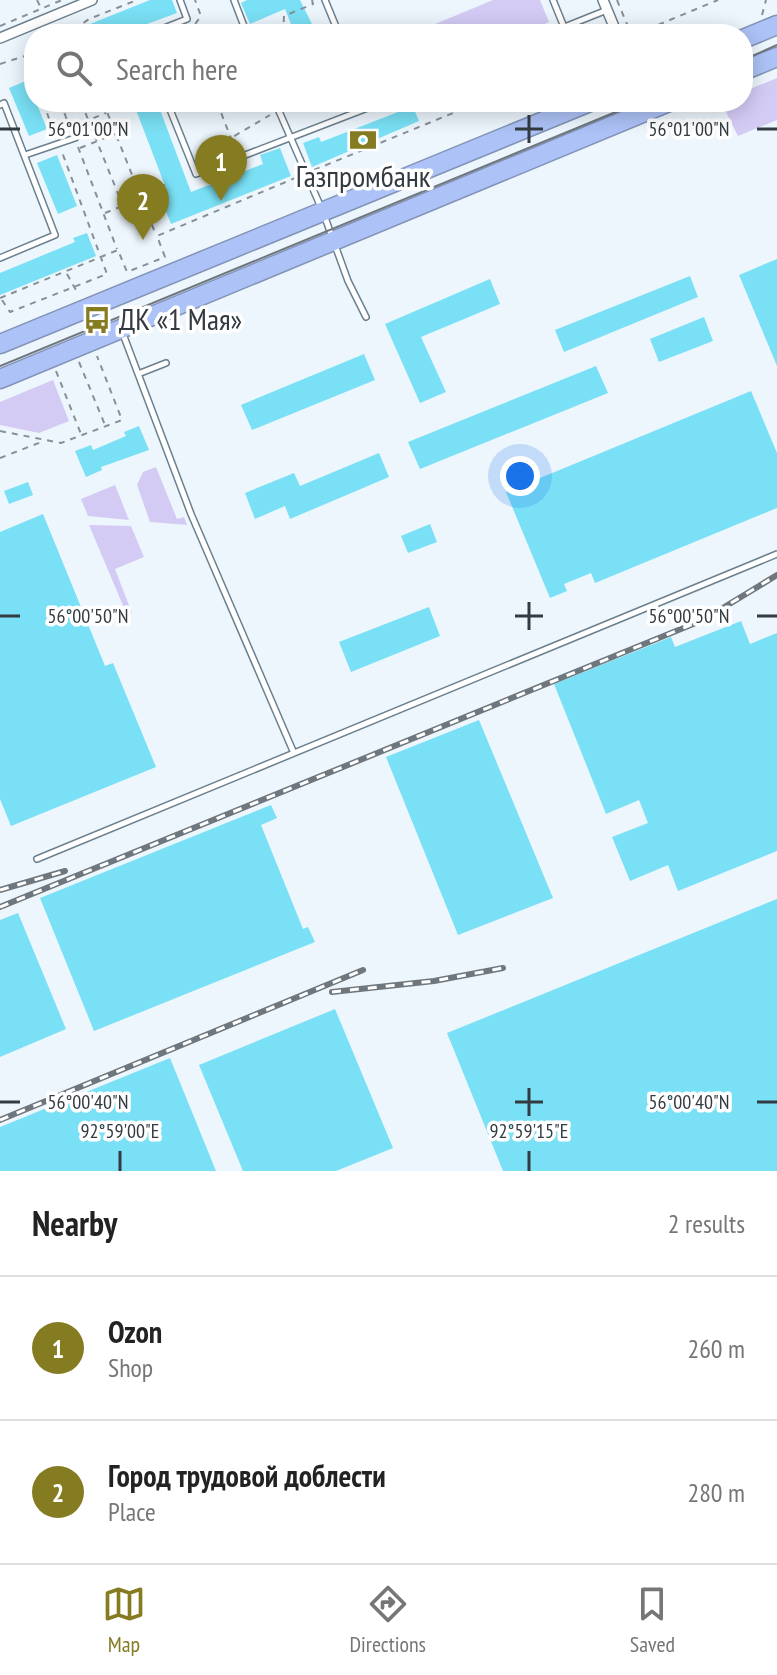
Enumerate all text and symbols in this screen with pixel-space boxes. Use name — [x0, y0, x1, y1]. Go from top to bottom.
search box — [24, 24, 753, 112]
icon: search — [52, 46, 96, 90]
text: Search here — [116, 49, 238, 88]
text: 56°01'00"N — [48, 116, 128, 142]
text: 56°01'00"N — [649, 116, 729, 142]
bank icon: Газпромбанк — [348, 125, 378, 155]
pin: 1 — [195, 135, 247, 201]
place label: Газпромбанк — [296, 156, 431, 195]
pin: 2 — [117, 174, 169, 240]
place label: ДК «1 Мая» — [119, 299, 242, 338]
bus stop icon: ДК «1 Мая» — [82, 305, 112, 335]
your location — [500, 456, 540, 496]
text: 56°00'50"N — [48, 603, 128, 629]
text: 56°00'50"N — [649, 603, 729, 629]
text: 56°00'40"N — [48, 1089, 128, 1115]
text: 56°00'40"N — [649, 1089, 729, 1115]
text: 92°59'00"E — [81, 1118, 159, 1144]
text: 92°59'15"E — [490, 1118, 568, 1144]
text: Nearby — [32, 1201, 117, 1245]
text: 2 results — [668, 1207, 745, 1240]
text: Ozon — [108, 1312, 162, 1351]
text: 1 — [52, 1332, 64, 1365]
text: 260 m — [687, 1332, 745, 1365]
text: Shop — [108, 1351, 153, 1384]
text: Город трудовой доблести — [108, 1456, 386, 1495]
text: 2 — [52, 1476, 64, 1509]
text: 280 m — [687, 1476, 745, 1509]
text: Place — [108, 1495, 156, 1528]
tab: Map — [102, 1582, 146, 1658]
tab: Directions — [350, 1582, 426, 1658]
tab: Saved — [630, 1582, 675, 1658]

